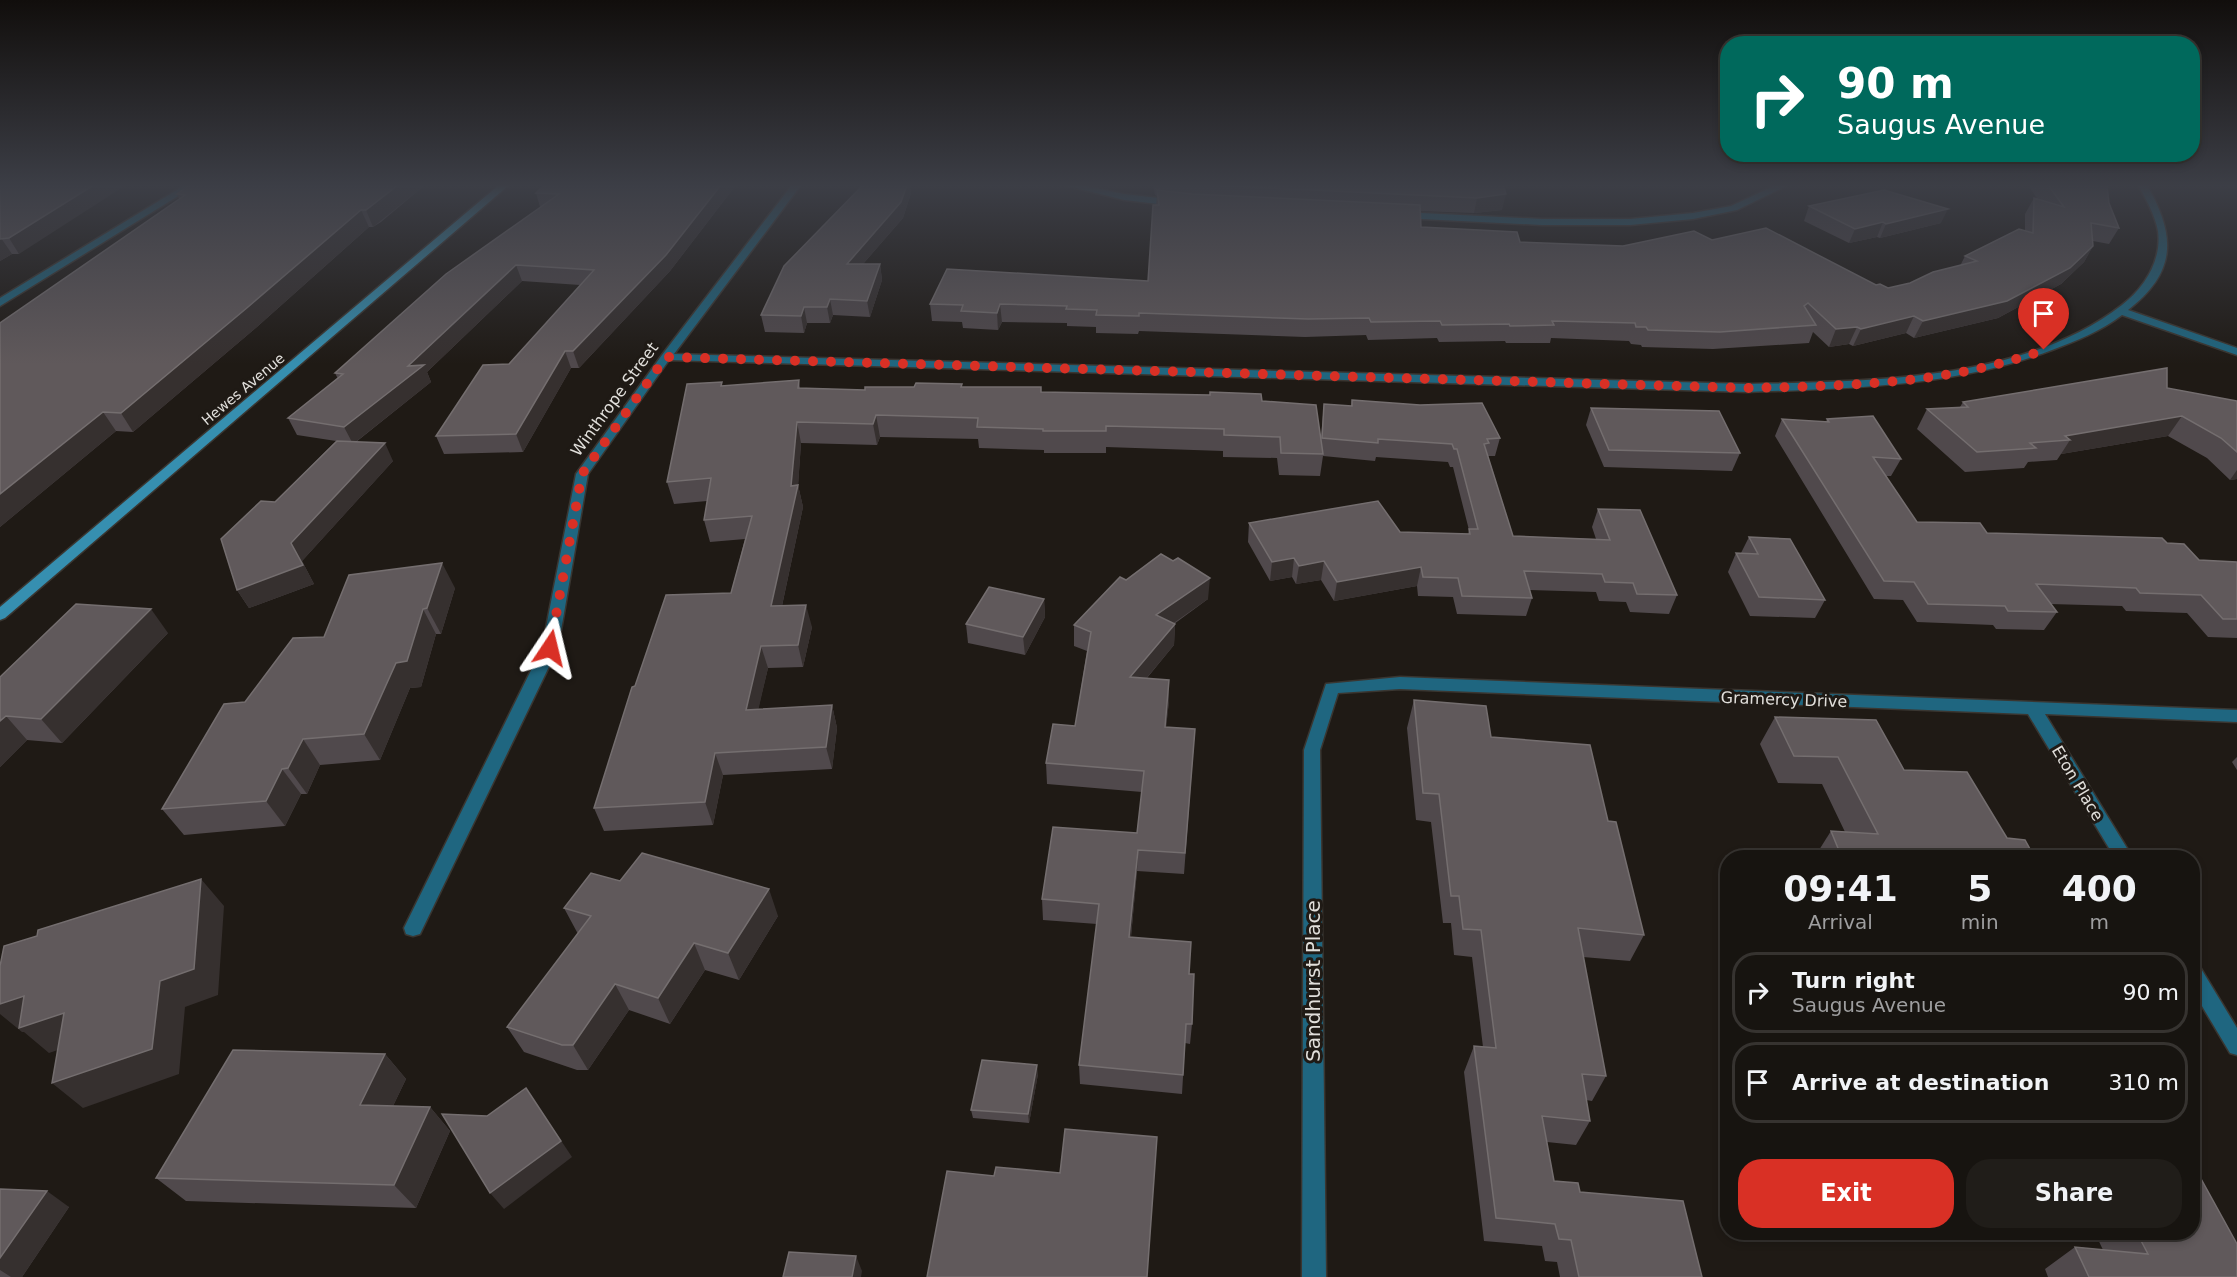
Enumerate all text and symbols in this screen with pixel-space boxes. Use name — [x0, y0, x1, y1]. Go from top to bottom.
text: 90 m — [1837, 59, 1954, 108]
icon: right — [1738, 60, 1816, 138]
text: Saugus Avenue — [1837, 109, 2045, 140]
pin — [2018, 288, 2069, 350]
icon: arrive — [2027, 297, 2060, 330]
street label: Winthrope Street — [567, 339, 662, 460]
street label: Hewes Avenue — [198, 350, 288, 428]
position arrow — [518, 616, 582, 680]
street label: Gramercy Drive — [1720, 688, 1848, 711]
street label: Eton Place — [2048, 742, 2107, 824]
text: 09:41 — [1783, 868, 1898, 909]
text: 5 — [1967, 868, 1992, 909]
text: 400 — [2062, 868, 2137, 909]
street label: Sandhurst Place — [1301, 900, 1325, 1062]
text: Arrival — [1808, 910, 1873, 934]
text: min — [1961, 910, 1999, 934]
text: m — [2090, 910, 2109, 934]
text: Turn right — [1792, 968, 1915, 993]
icon: right — [1741, 976, 1774, 1009]
text: 90 m — [2123, 980, 2179, 1005]
text: Saugus Avenue — [1792, 993, 1946, 1017]
icon: arrive — [1741, 1066, 1774, 1099]
text: Arrive at destination — [1792, 1070, 2049, 1095]
text: 310 m — [2109, 1070, 2179, 1095]
button: Exit — [1738, 1159, 1954, 1228]
button: Share — [1966, 1159, 2182, 1228]

